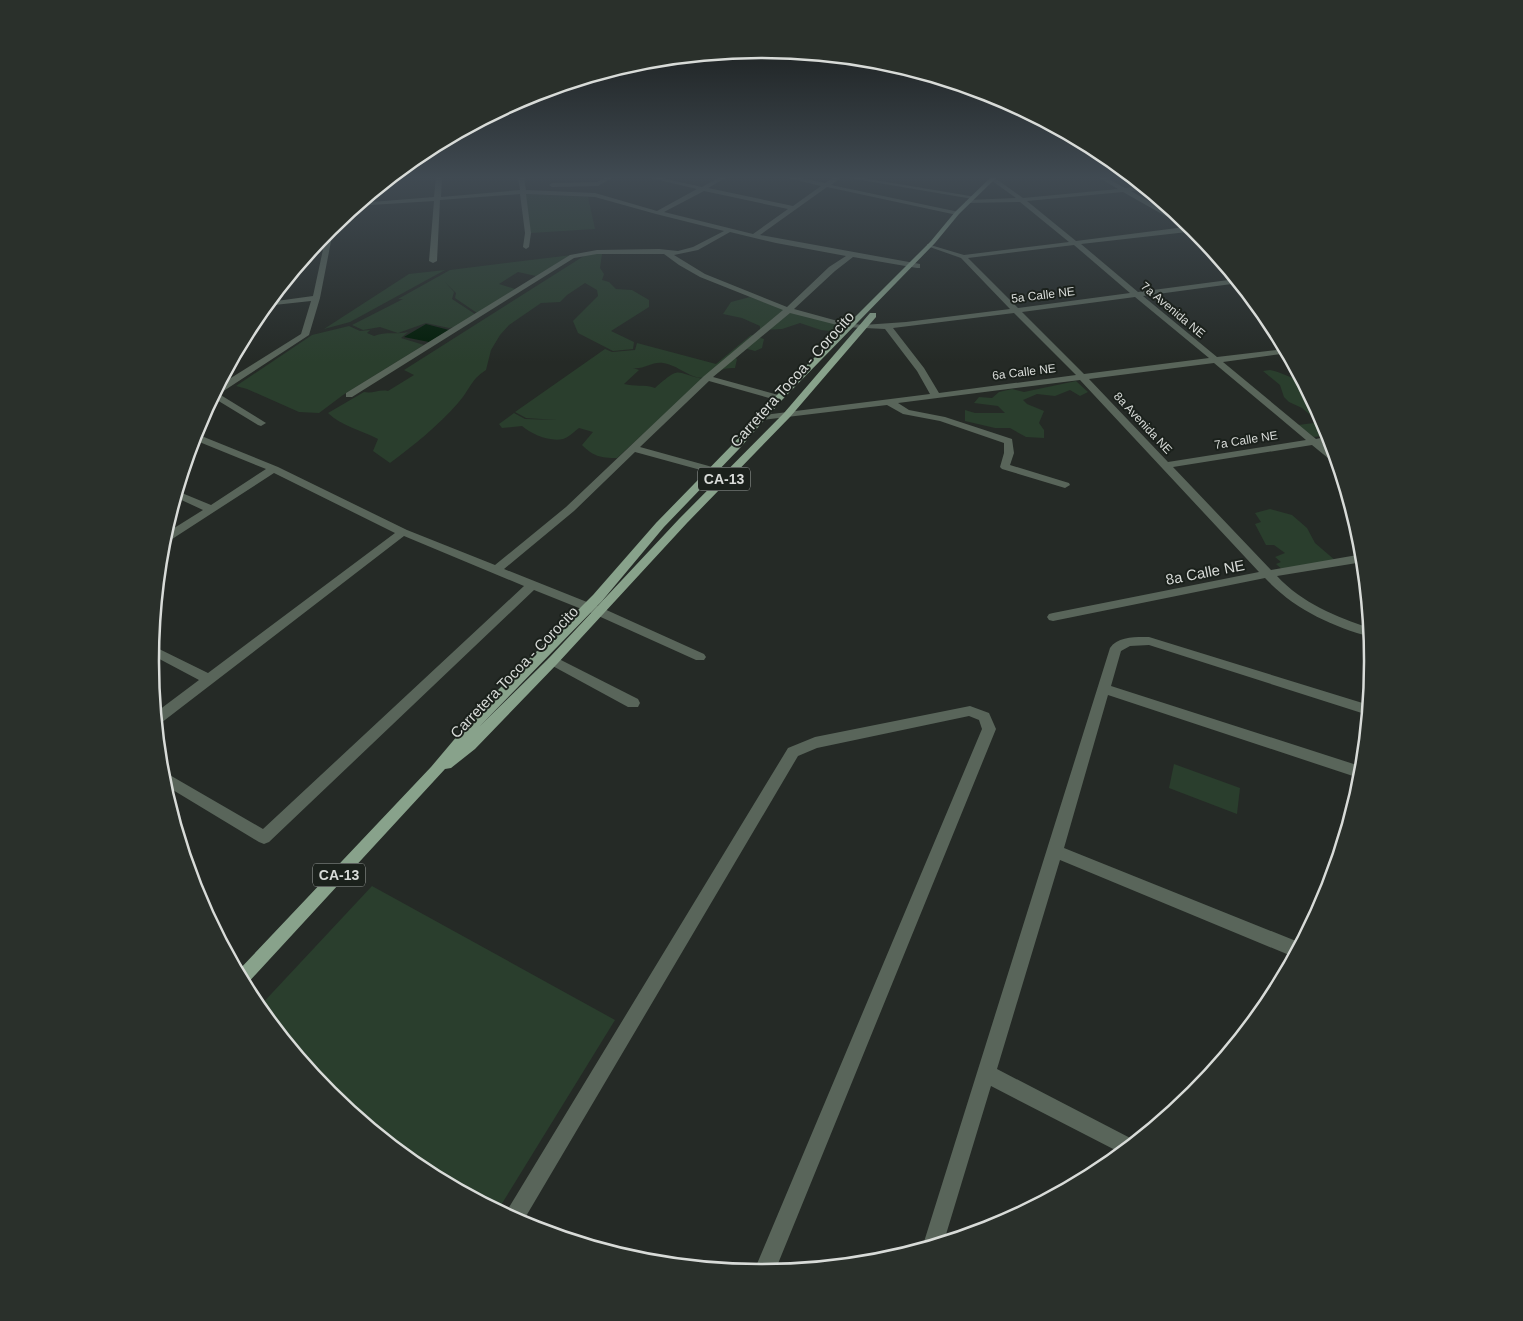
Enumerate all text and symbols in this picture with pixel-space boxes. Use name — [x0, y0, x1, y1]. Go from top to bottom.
street label: 7a Avenida NE — [1138, 279, 1208, 341]
street label: 5a Calle NE — [1010, 284, 1076, 306]
street label: Carretera Tocoa - Corocito — [727, 308, 857, 450]
street label: 6a Calle NE — [991, 361, 1057, 383]
street label: 8a Avenida NE — [1111, 389, 1175, 457]
street label: 7a Calle NE — [1213, 428, 1279, 452]
road number: CA-13 — [698, 468, 750, 490]
street label: 8a Calle NE — [1164, 556, 1246, 588]
street label: Carretera Tocoa - Corocito — [447, 603, 581, 741]
road number: CA-13 — [313, 864, 365, 886]

